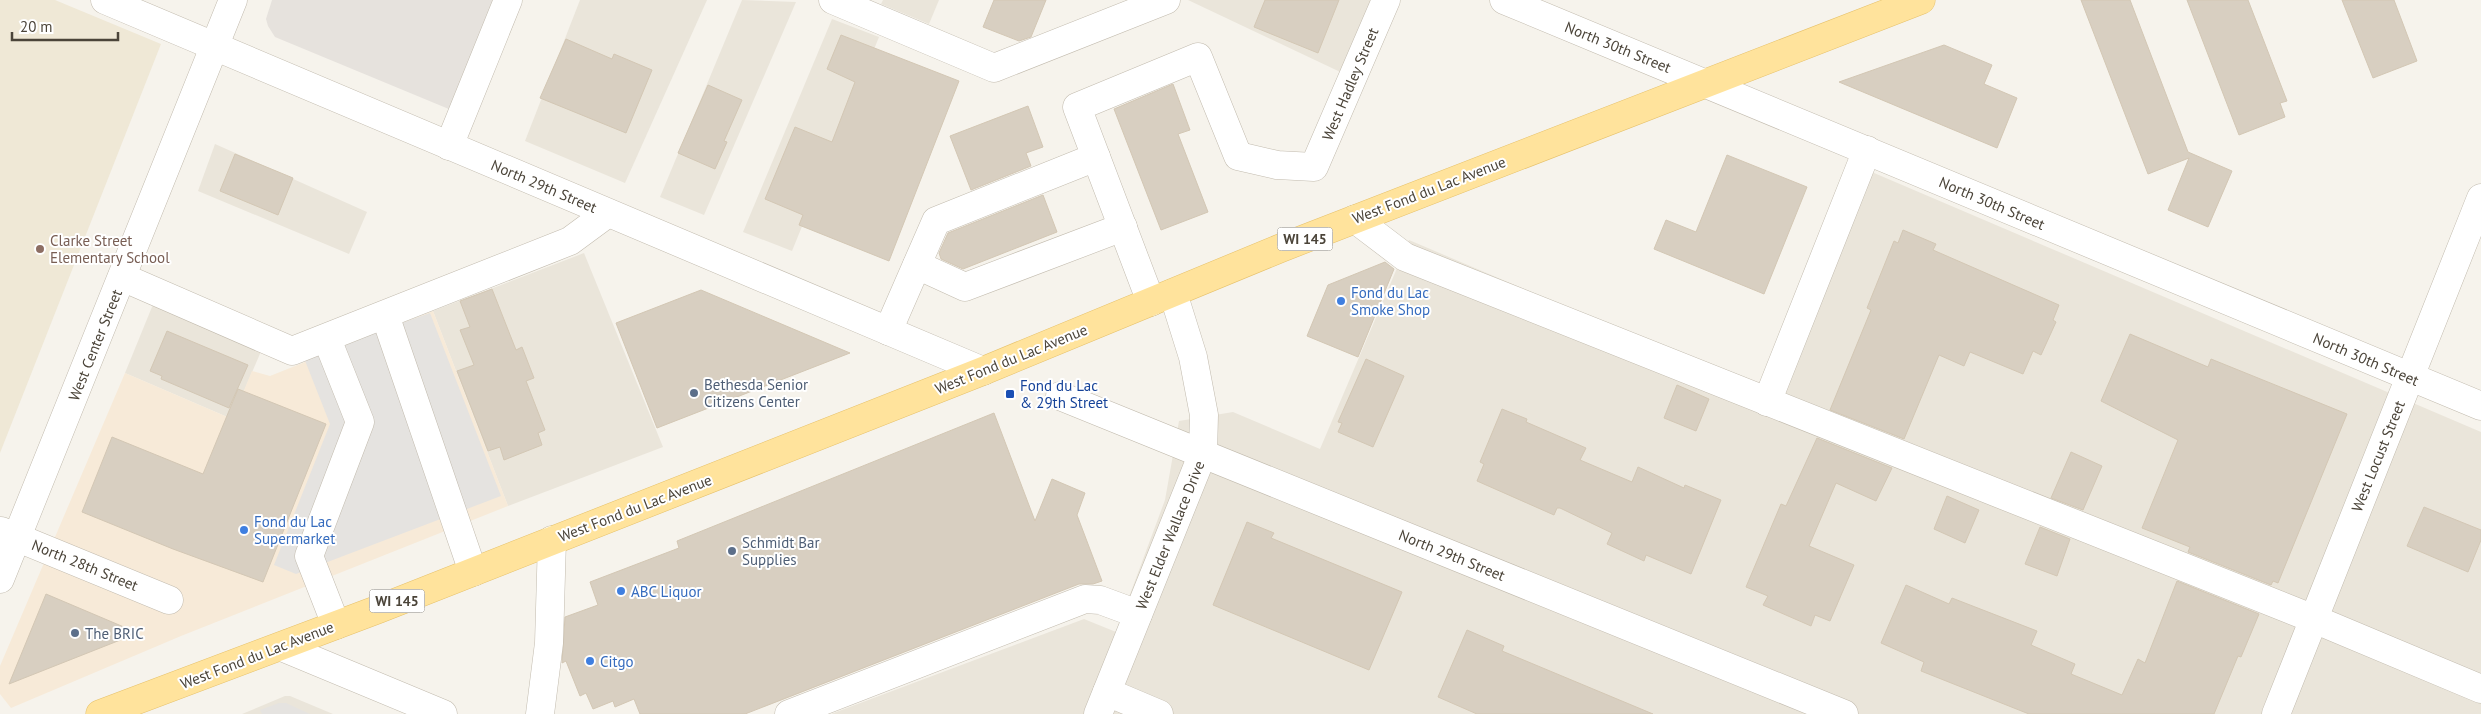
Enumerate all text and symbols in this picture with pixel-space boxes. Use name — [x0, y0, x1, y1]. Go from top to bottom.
scale bar — [12, 10, 119, 42]
text: 20 m — [20, 17, 53, 36]
street label: North 30th Street — [1562, 17, 1674, 77]
street label: West Hadley Street — [1318, 25, 1382, 143]
street label: West Fond du Lac Avenue — [1350, 152, 1508, 228]
street label: North 29th Street — [488, 155, 600, 217]
street label: North 30th Street — [1936, 172, 2048, 234]
road number: WI 145 — [1278, 228, 1332, 250]
place label: Clarke Street Elementary School — [50, 231, 170, 267]
marker: Clarke Street Elementary School — [34, 243, 46, 255]
place label: Fond du Lac Smoke Shop — [1351, 283, 1430, 319]
street label: West Center Street — [64, 286, 126, 404]
marker: Fond du Lac Smoke Shop — [1335, 295, 1347, 307]
street label: West Fond du Lac Avenue — [932, 320, 1090, 398]
street label: North 30th Street — [2310, 328, 2422, 390]
place label: Bethesda Senior Citizens Center — [704, 375, 808, 411]
place label: Fond du Lac & 29th Street — [1020, 376, 1108, 412]
marker: Bethesda Senior Citizens Center — [688, 387, 700, 399]
marker: Fond du Lac & 29th Street — [1004, 388, 1016, 400]
street label: West Locust Street — [2347, 398, 2409, 514]
street label: West Elder Wallace Drive — [1131, 458, 1209, 612]
street label: West Fond du Lac Avenue — [556, 470, 714, 546]
place label: Fond du Lac Supermarket — [254, 512, 335, 548]
marker: Fond du Lac Supermarket — [238, 524, 250, 536]
street label: North 29th Street — [1396, 525, 1508, 585]
place label: Schmidt Bar Supplies — [742, 533, 820, 569]
street label: North 28th Street — [29, 535, 141, 595]
marker: Schmidt Bar Supplies — [726, 545, 738, 557]
place label: ABC Liquor — [631, 582, 702, 601]
marker: ABC Liquor — [615, 585, 627, 597]
road number: WI 145 — [370, 590, 424, 612]
street label: West Fond du Lac Avenue — [178, 617, 336, 693]
place label: The BRIC — [85, 624, 144, 643]
marker: The BRIC — [69, 627, 81, 639]
place label: Citgo — [600, 652, 634, 671]
marker: Citgo — [584, 655, 596, 667]

